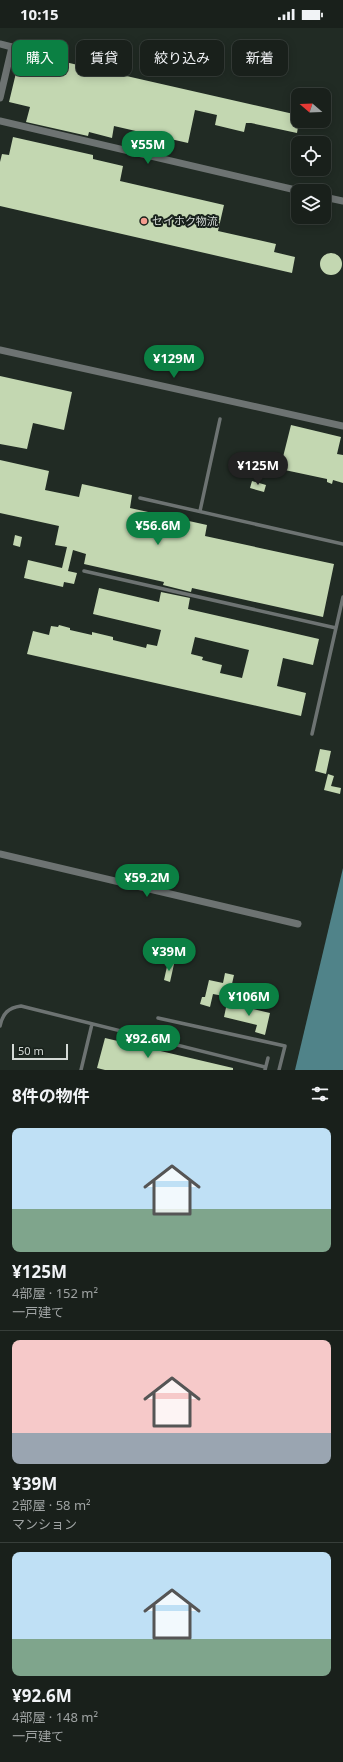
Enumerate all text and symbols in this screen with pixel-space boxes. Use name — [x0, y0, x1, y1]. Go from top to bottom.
text: 10:15 — [20, 4, 59, 24]
chip: 購入 — [12, 40, 68, 76]
chip: 賃貸 — [76, 40, 132, 76]
chip: 絞り込み — [140, 40, 224, 76]
chip: 新着 — [232, 40, 288, 76]
north arrow — [291, 88, 331, 128]
map controls — [291, 88, 331, 224]
pin: ¥55M — [124, 131, 172, 165]
text: ¥55M — [131, 135, 165, 153]
button: locate — [291, 136, 331, 176]
button: layers — [291, 184, 331, 224]
place label: セイホク物流 — [152, 213, 218, 228]
marker: セイホク物流 — [139, 216, 149, 226]
pin: ¥129M — [146, 345, 202, 379]
text: ¥129M — [153, 349, 195, 367]
pin: ¥125M — [230, 452, 286, 486]
text: ¥125M — [237, 456, 279, 474]
pin: ¥56.6M — [125, 512, 191, 546]
text: ¥56.6M — [135, 516, 181, 534]
pin: ¥59.2M — [114, 864, 180, 898]
text: ¥59.2M — [124, 868, 170, 886]
pin: ¥39M — [145, 938, 193, 972]
text: ¥39M — [152, 942, 186, 960]
pin: ¥106M — [221, 983, 277, 1017]
text: ¥106M — [228, 987, 270, 1005]
pin: ¥92.6M — [115, 1025, 181, 1059]
text: ¥92.6M — [125, 1029, 171, 1047]
scale bar — [12, 1042, 68, 1061]
text: 50 m — [18, 1043, 44, 1058]
icon: filters — [309, 1083, 331, 1105]
text: 8件の物件 — [12, 1084, 90, 1107]
icon: home — [136, 1154, 208, 1226]
text: ¥125M — [12, 1260, 67, 1283]
text: 4部屋 · 152 m² — [12, 1284, 98, 1302]
text: 一戸建て — [12, 1303, 64, 1321]
icon: home — [136, 1366, 208, 1438]
text: ¥39M — [12, 1472, 57, 1495]
text: 2部屋 · 58 m² — [12, 1496, 91, 1514]
text: マンション — [12, 1515, 77, 1533]
icon: home — [136, 1578, 208, 1650]
text: ¥92.6M — [12, 1684, 72, 1707]
text: 4部屋 · 148 m² — [12, 1708, 98, 1726]
text: 一戸建て — [12, 1727, 64, 1745]

